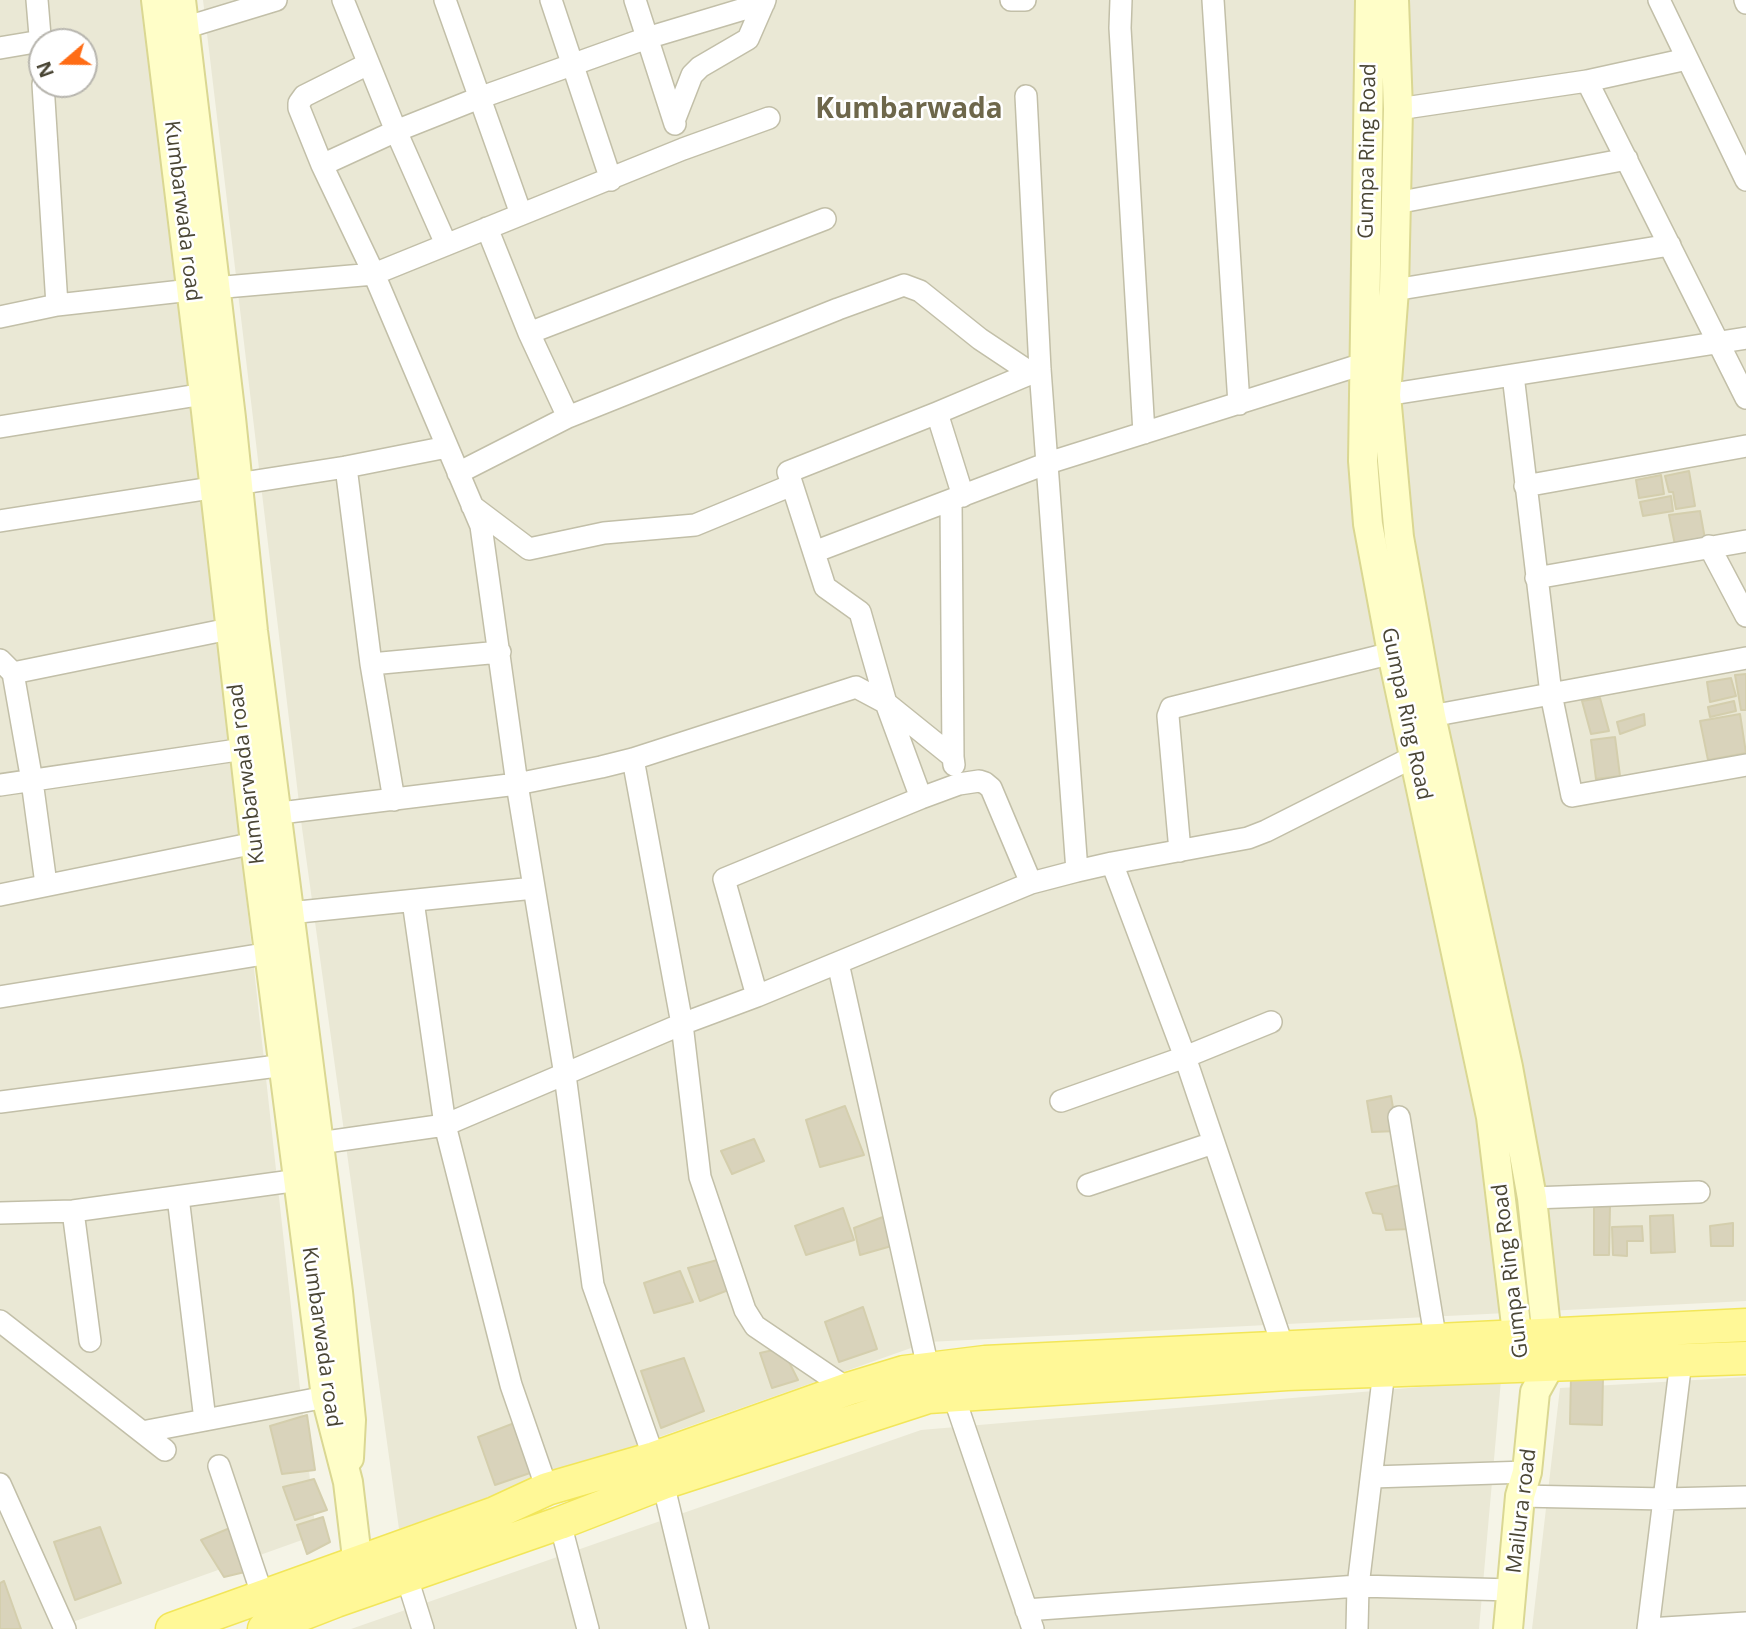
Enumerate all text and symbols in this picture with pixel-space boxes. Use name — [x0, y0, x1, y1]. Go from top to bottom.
north arrow — [28, 28, 98, 98]
text: N — [30, 58, 60, 81]
street label: Gumpa Ring Road — [1354, 63, 1382, 239]
district label: Kumbarwada — [815, 93, 1003, 127]
street label: Kumbarwada road — [158, 119, 206, 303]
street label: Gumpa Ring Road — [1375, 625, 1437, 803]
street label: Kumbarwada road — [223, 682, 271, 866]
street label: Gumpa Ring Road — [1488, 1182, 1534, 1360]
street label: Kumbarwada road — [296, 1245, 346, 1429]
street label: Mailura road — [1502, 1447, 1542, 1575]

